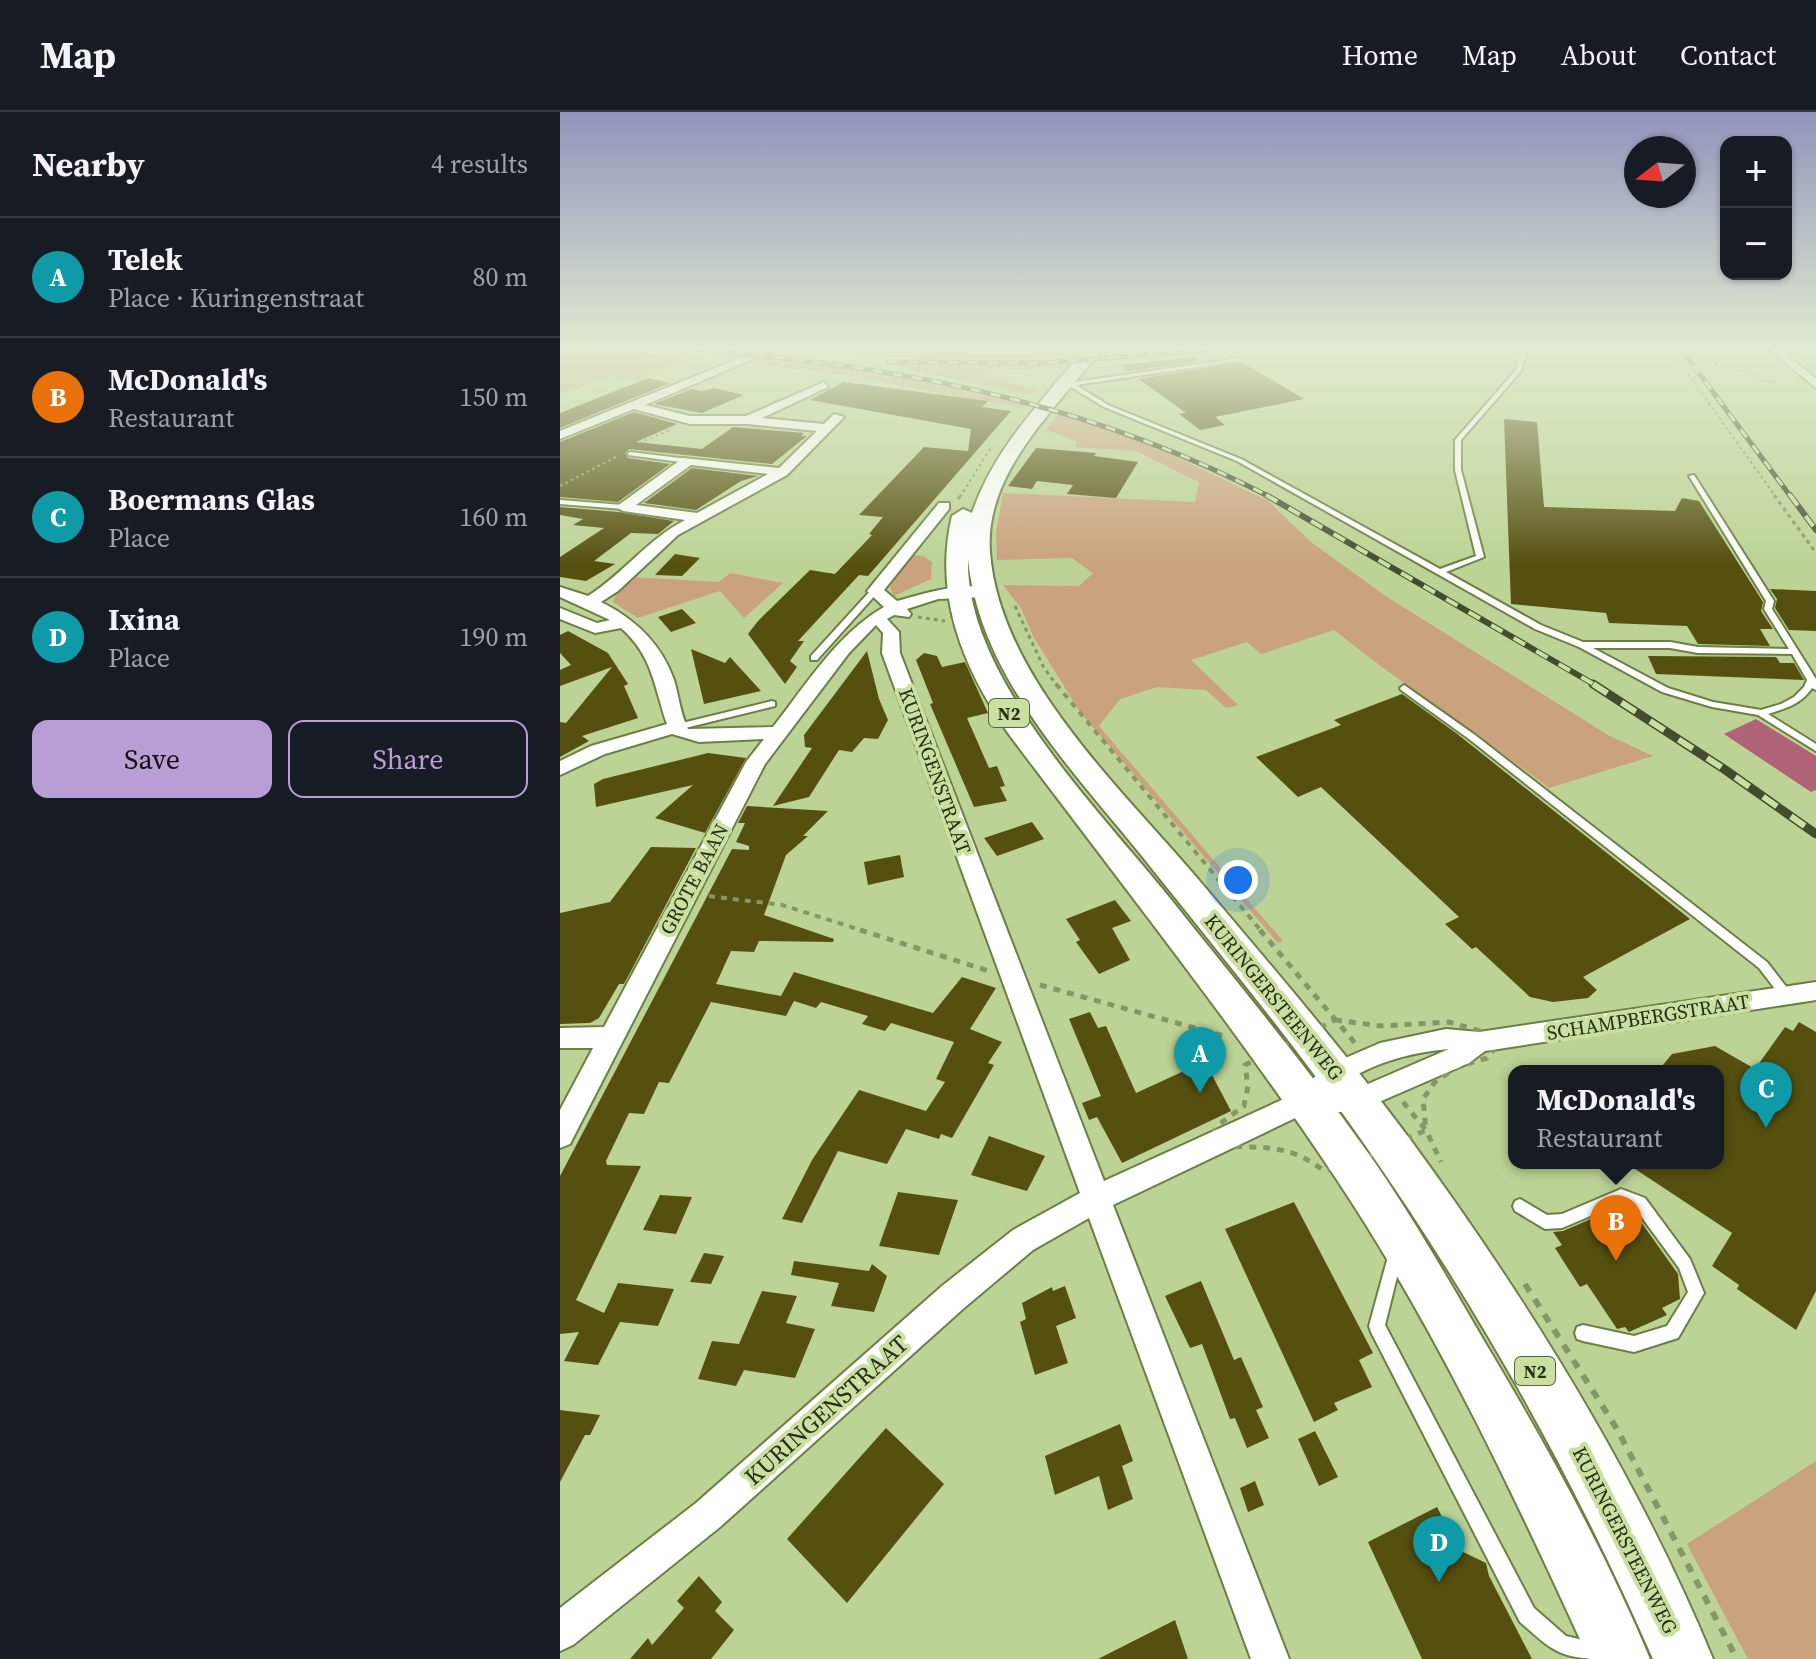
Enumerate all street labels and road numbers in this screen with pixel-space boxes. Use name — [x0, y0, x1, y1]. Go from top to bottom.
street label: KURINGENSTRAAT — [892, 684, 978, 858]
road number: N2 — [989, 699, 1029, 727]
street label: GROTE BAAN — [653, 819, 735, 939]
street label: KURINGERSTEENWEG — [1198, 908, 1350, 1086]
street label: SCHAMPBERGSTRAAT — [1545, 987, 1751, 1047]
street label: KURINGENSTRAAT — [737, 1327, 915, 1493]
road number: N2 — [1515, 1357, 1555, 1385]
street label: KURINGERSTEENWEG — [1566, 1442, 1684, 1639]

